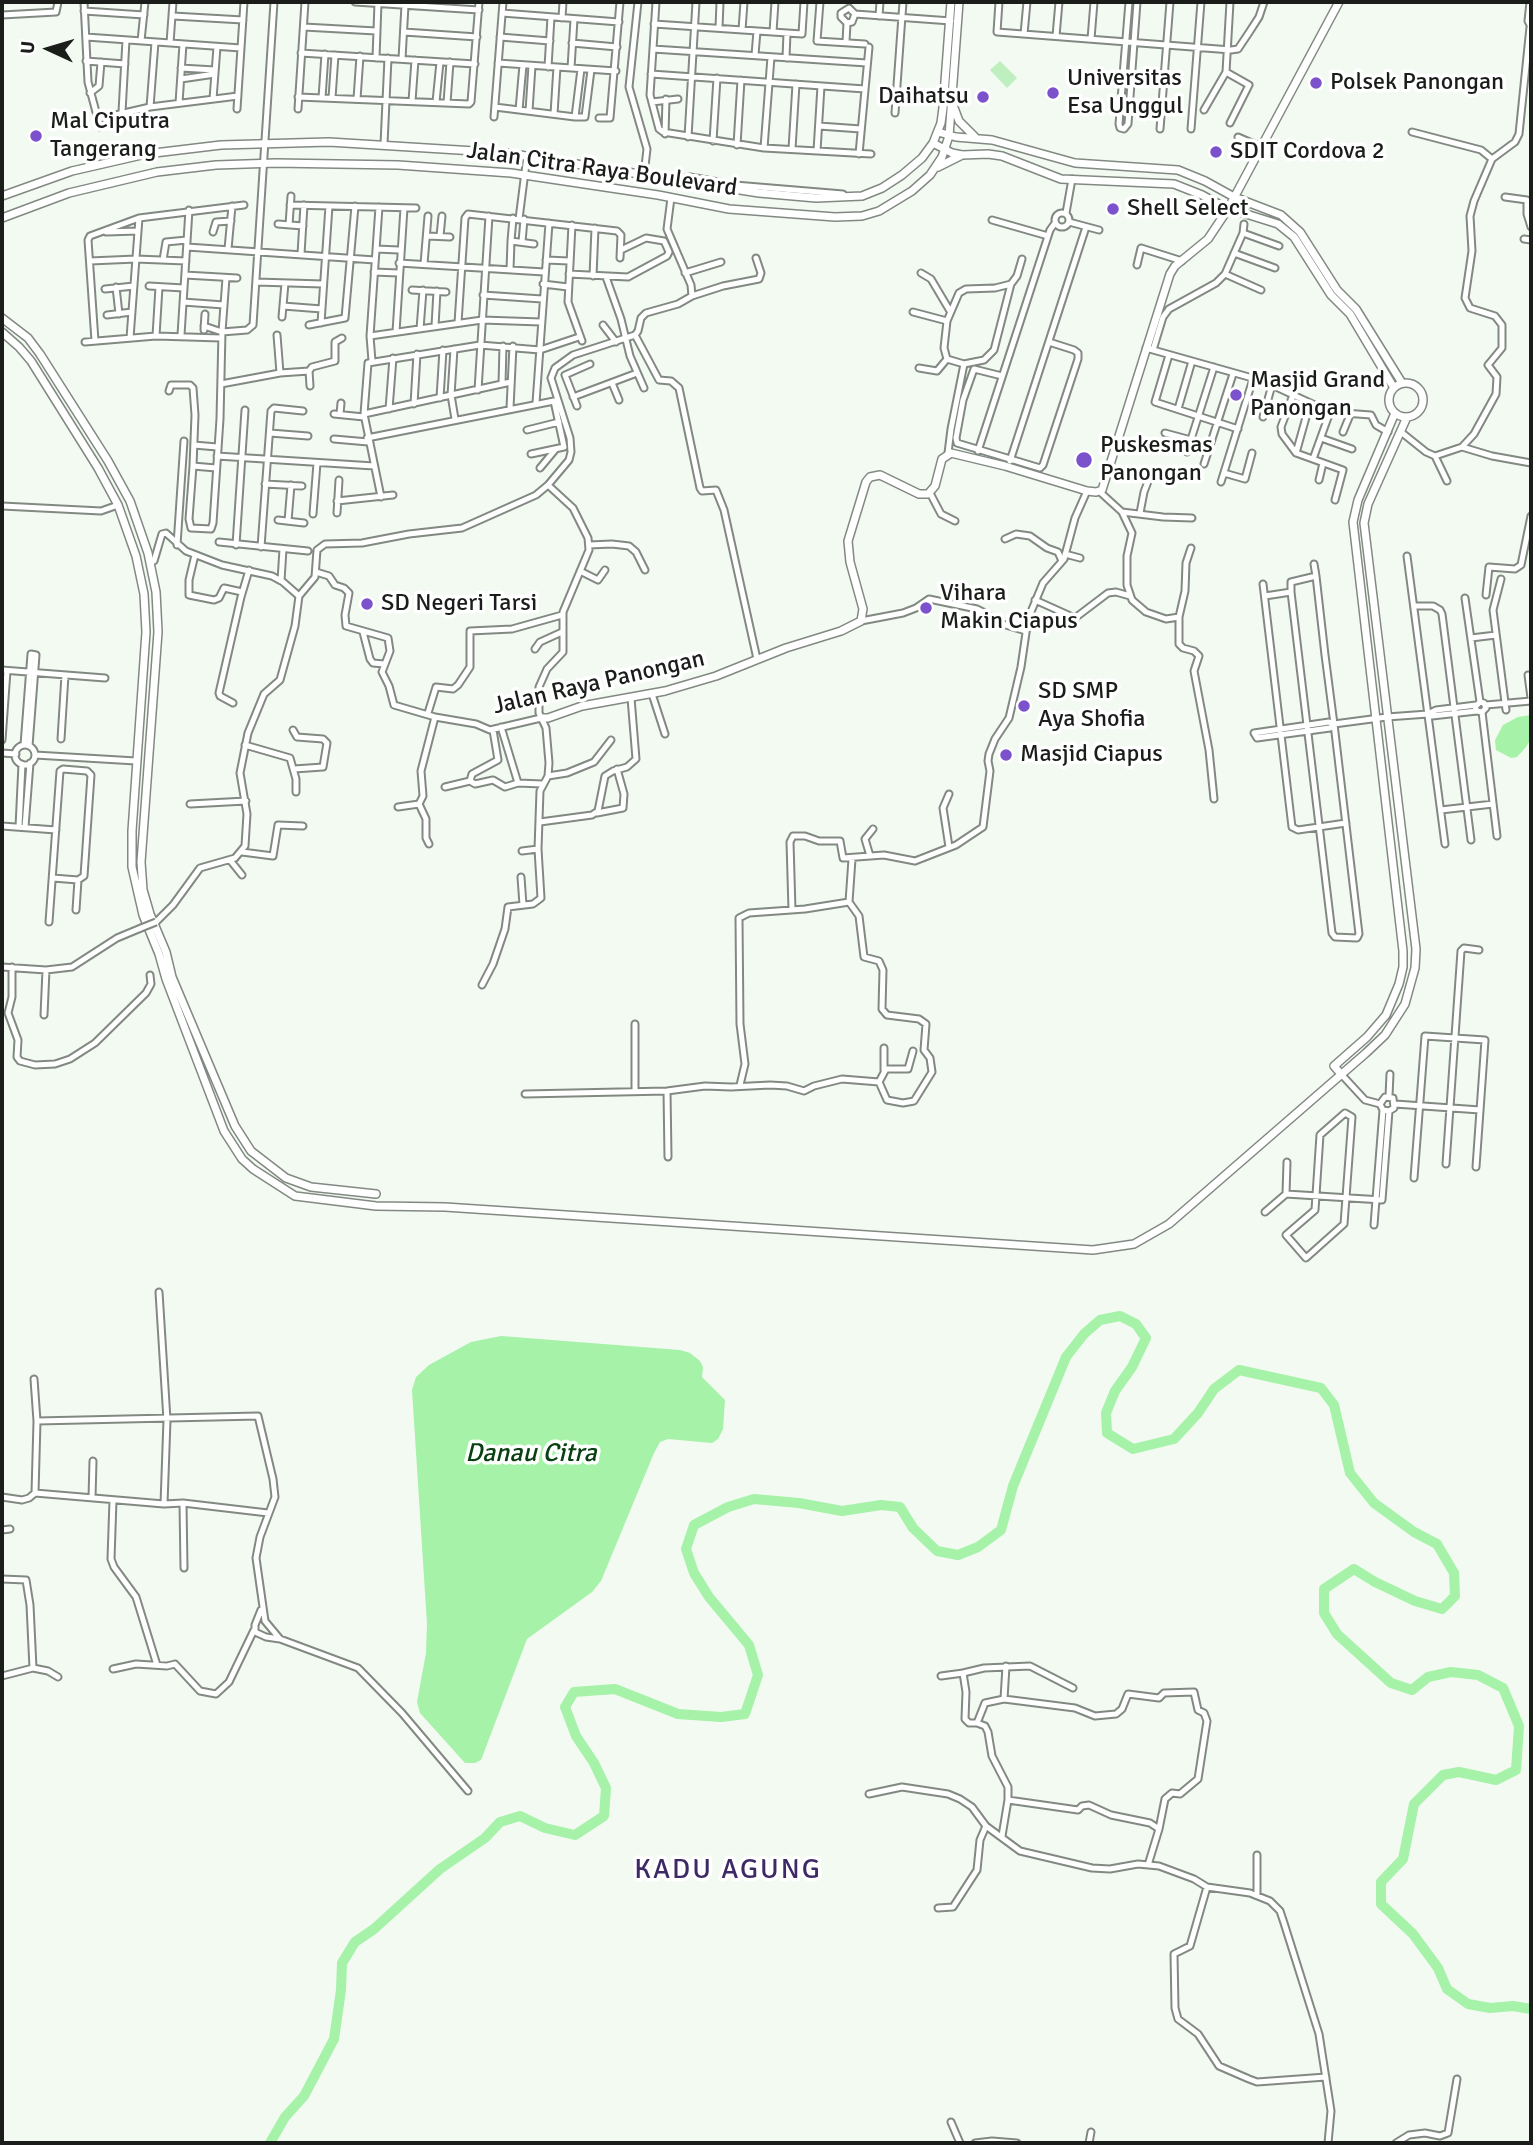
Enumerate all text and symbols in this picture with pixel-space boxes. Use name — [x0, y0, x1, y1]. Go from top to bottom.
north arrow — [14, 14, 84, 84]
text: U — [16, 40, 40, 55]
place label: Universitas Esa Unggul — [1067, 65, 1183, 121]
place label: Polsek Panongan — [1330, 69, 1504, 97]
marker: Polsek Panongan — [1308, 75, 1324, 91]
place label: Daihatsu — [878, 83, 969, 111]
marker: Universitas Esa Unggul — [1045, 85, 1061, 101]
marker: Daihatsu — [975, 89, 991, 105]
place label: Mal Ciputra Tangerang — [50, 108, 170, 164]
marker: Mal Ciputra Tangerang — [28, 128, 44, 144]
street label: Jalan Citra Raya Boulevard — [465, 137, 739, 203]
place label: SDIT Cordova 2 — [1230, 138, 1385, 166]
marker: SDIT Cordova 2 — [1208, 144, 1224, 160]
place label: Shell Select — [1127, 195, 1248, 223]
marker: Shell Select — [1105, 201, 1121, 217]
place label: Masjid Grand Panongan — [1250, 367, 1385, 423]
marker: Masjid Grand Panongan — [1228, 387, 1244, 403]
place label: Puskesmas Panongan — [1100, 432, 1213, 488]
marker: Puskesmas Panongan — [1074, 450, 1094, 470]
place label: Vihara Makin Ciapus — [940, 580, 1078, 636]
place label: SD Negeri Tarsi — [381, 590, 537, 618]
marker: SD Negeri Tarsi — [359, 596, 375, 612]
marker: Vihara Makin Ciapus — [918, 600, 934, 616]
street label: Jalan Raya Panongan — [490, 645, 708, 721]
place label: SD SMP Aya Shofia — [1038, 678, 1146, 734]
marker: SD SMP Aya Shofia — [1016, 698, 1032, 714]
place label: Masjid Ciapus — [1020, 741, 1163, 769]
marker: Masjid Ciapus — [998, 747, 1014, 763]
water label: Danau Citra — [465, 1438, 597, 1470]
district label: KADU AGUNG — [636, 1854, 820, 1888]

